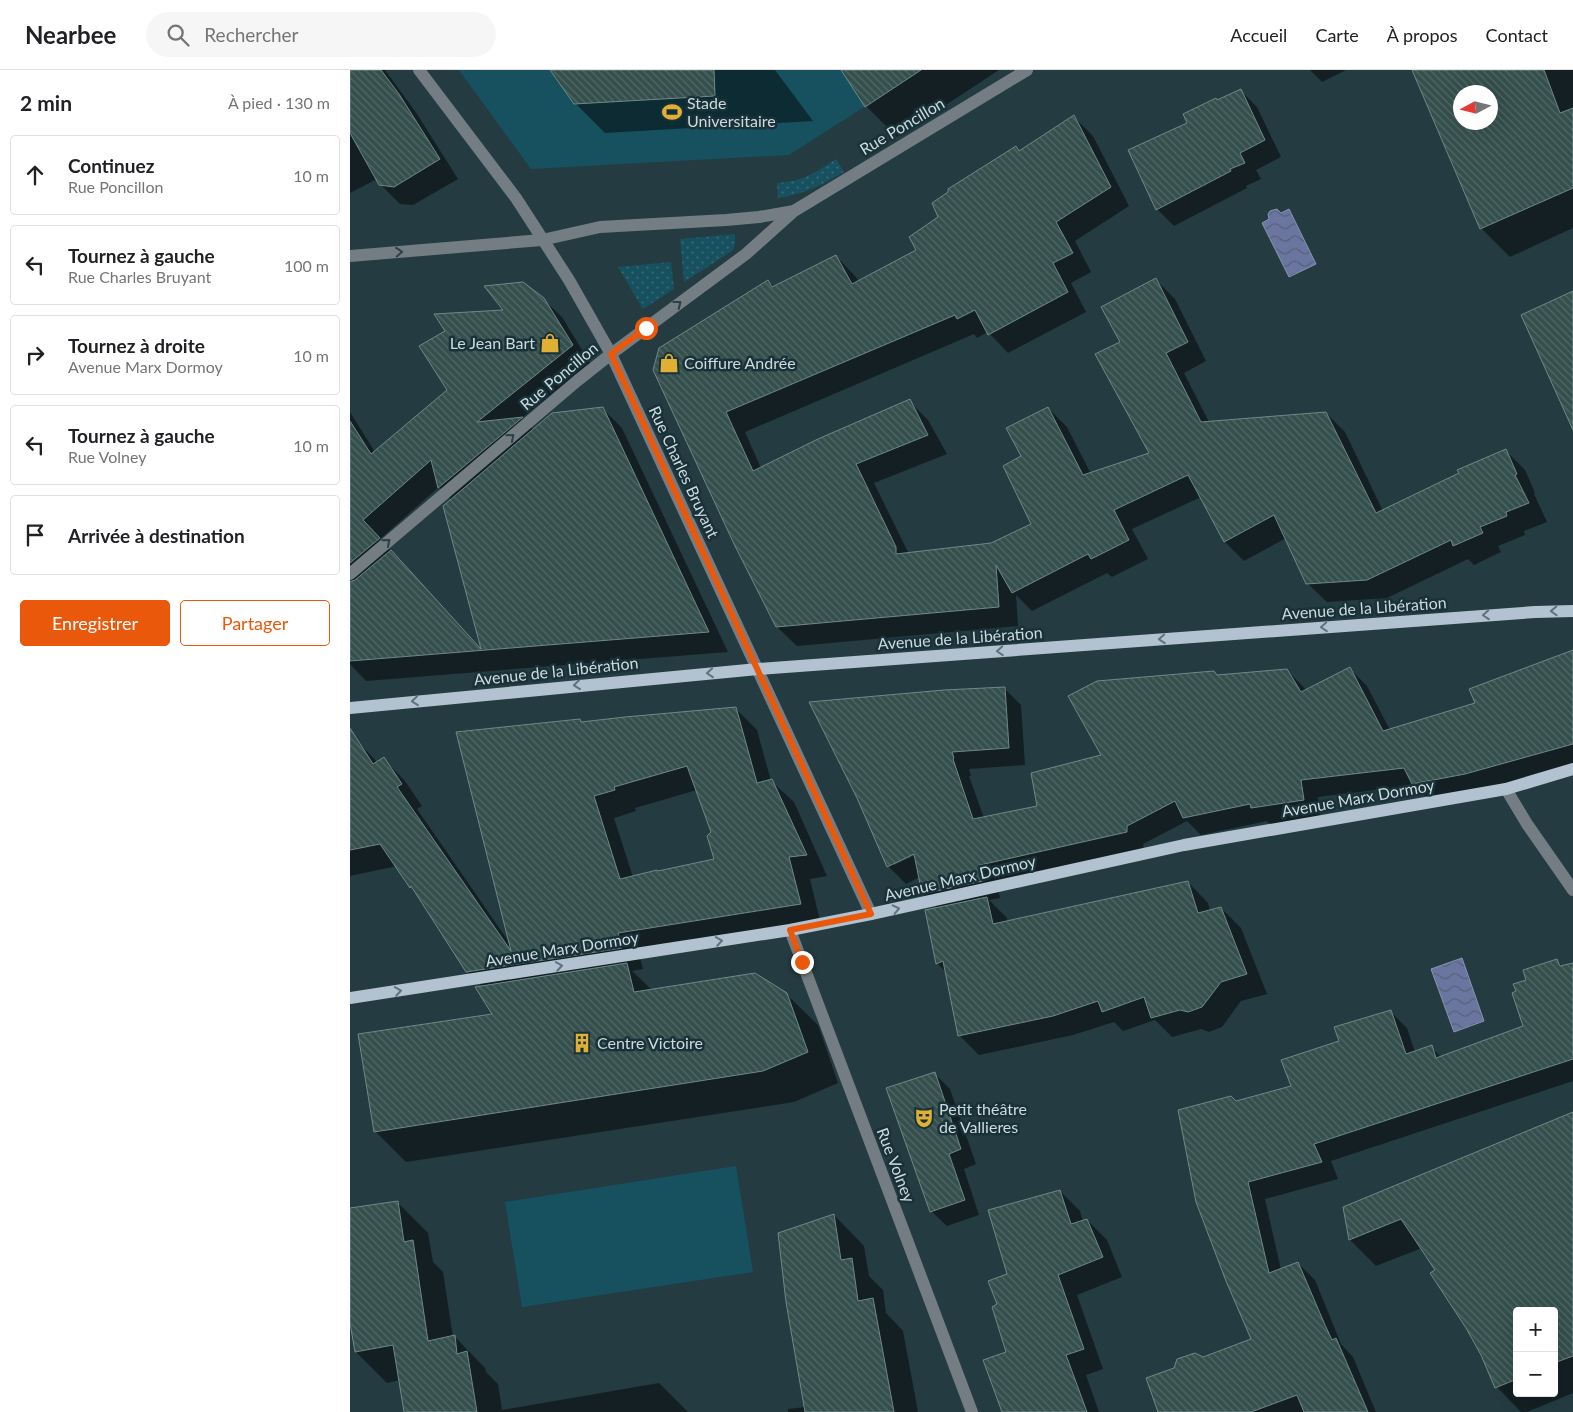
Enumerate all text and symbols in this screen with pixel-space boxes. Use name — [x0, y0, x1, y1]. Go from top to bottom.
search box — [146, 12, 496, 57]
text: Nearbee — [25, 20, 116, 49]
icon: search — [164, 21, 192, 49]
text: Rechercher — [204, 23, 299, 46]
text: Accueil — [1230, 24, 1287, 46]
text: Carte — [1315, 24, 1359, 46]
text: À propos — [1387, 24, 1458, 46]
text: Contact — [1486, 24, 1548, 46]
north arrow — [1453, 85, 1498, 130]
text: 2 min — [20, 90, 72, 115]
text: À pied · 130 m — [228, 93, 330, 112]
place label: Stade Universitaire — [687, 93, 776, 130]
street label: Rue Poncillon — [856, 93, 948, 158]
sports icon: Stade Universitaire — [661, 101, 683, 123]
text: Continuez — [68, 154, 154, 177]
icon: ahead — [21, 161, 49, 189]
text: 10 m — [293, 166, 329, 185]
text: Rue Poncillon — [68, 177, 163, 196]
text: Tournez à gauche — [68, 244, 215, 267]
one-way arrow — [395, 247, 403, 258]
icon: left — [21, 251, 49, 279]
text: 100 m — [284, 256, 329, 275]
text: Rue Charles Bruyant — [68, 267, 211, 286]
one-way arrow — [672, 301, 681, 309]
route start — [635, 317, 658, 340]
shop icon: Le Jean Bart — [539, 332, 561, 354]
place label: Le Jean Bart — [450, 333, 535, 352]
text: Tournez à droite — [68, 334, 205, 357]
street label: Rue Poncillon — [516, 338, 601, 414]
icon: right — [21, 341, 49, 369]
text: 10 m — [293, 346, 329, 365]
shop icon: Coiffure Andrée — [658, 352, 680, 374]
place label: Coiffure Andrée — [684, 353, 796, 372]
text: Avenue Marx Dormoy — [68, 357, 223, 376]
street label: Rue Charles Bruyant — [646, 403, 723, 541]
text: Tournez à gauche — [68, 424, 215, 447]
icon: left — [21, 431, 49, 459]
one-way arrow — [505, 434, 514, 443]
text: 10 m — [293, 436, 329, 455]
text: Rue Volney — [68, 447, 146, 466]
icon: arrive — [21, 521, 49, 549]
text: Arrivée à destination — [68, 524, 245, 547]
one-way arrow — [382, 539, 391, 548]
street label: Avenue de la Libération — [1281, 592, 1447, 623]
button: Enregistrer — [20, 600, 170, 646]
button: Partager — [180, 600, 330, 646]
one-way arrow — [1550, 606, 1558, 617]
one-way arrow — [1482, 610, 1490, 621]
street label: Avenue de la Libération — [877, 622, 1043, 653]
one-way arrow — [1320, 622, 1328, 633]
one-way arrow — [1158, 634, 1166, 645]
one-way arrow — [996, 646, 1004, 657]
street label: Avenue de la Libération — [473, 652, 639, 689]
one-way arrow — [705, 667, 713, 678]
one-way arrow — [573, 680, 581, 691]
one-way arrow — [411, 696, 419, 707]
street label: Avenue Marx Dormoy — [1280, 775, 1436, 820]
street label: Avenue Marx Dormoy — [882, 851, 1038, 904]
one-way arrow — [892, 904, 901, 915]
street label: Avenue Marx Dormoy — [484, 927, 641, 970]
one-way arrow — [715, 937, 724, 947]
route end — [791, 951, 814, 974]
one-way arrow — [554, 962, 563, 972]
one-way arrow — [395, 986, 403, 997]
building icon: Centre Victoire — [571, 1032, 593, 1054]
place label: Centre Victoire — [597, 1033, 703, 1052]
place label: Petit théâtre de Vallieres — [939, 1099, 1027, 1136]
theatre icon: Petit théâtre de Vallieres — [913, 1107, 935, 1129]
street label: Rue Volney — [874, 1125, 920, 1206]
map controls — [1513, 1307, 1558, 1397]
button: + — [1513, 1307, 1558, 1352]
button: − — [1513, 1352, 1558, 1397]

